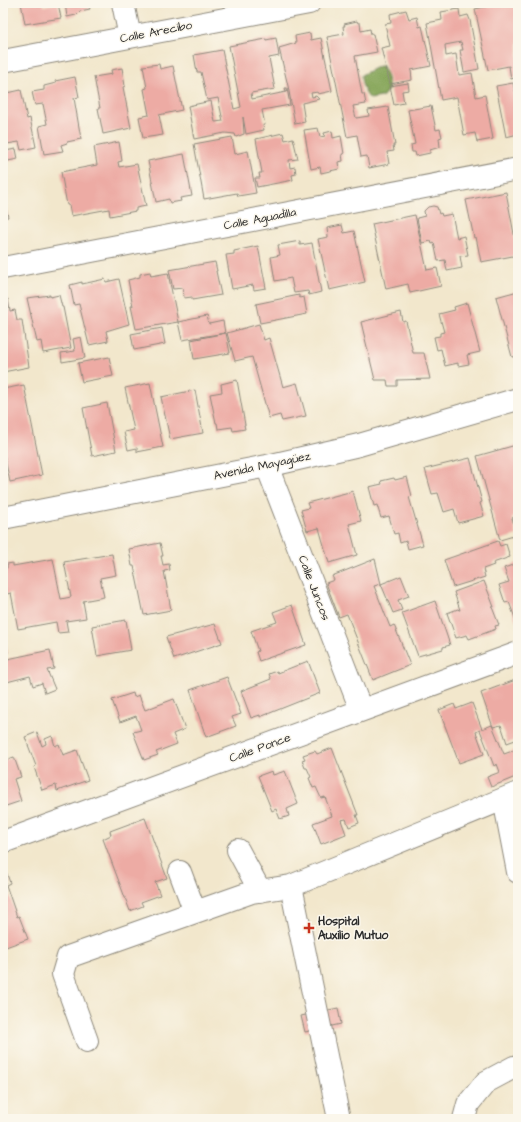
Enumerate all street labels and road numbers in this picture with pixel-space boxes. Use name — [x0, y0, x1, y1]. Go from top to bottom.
street label: Calle Arecibo — [118, 17, 194, 47]
street label: Calle Aguadilla — [222, 204, 298, 235]
street label: Avenida Mayagüez — [212, 447, 312, 486]
street label: Calle Juncos — [294, 553, 334, 623]
street label: Calle Ponce — [227, 729, 294, 767]

